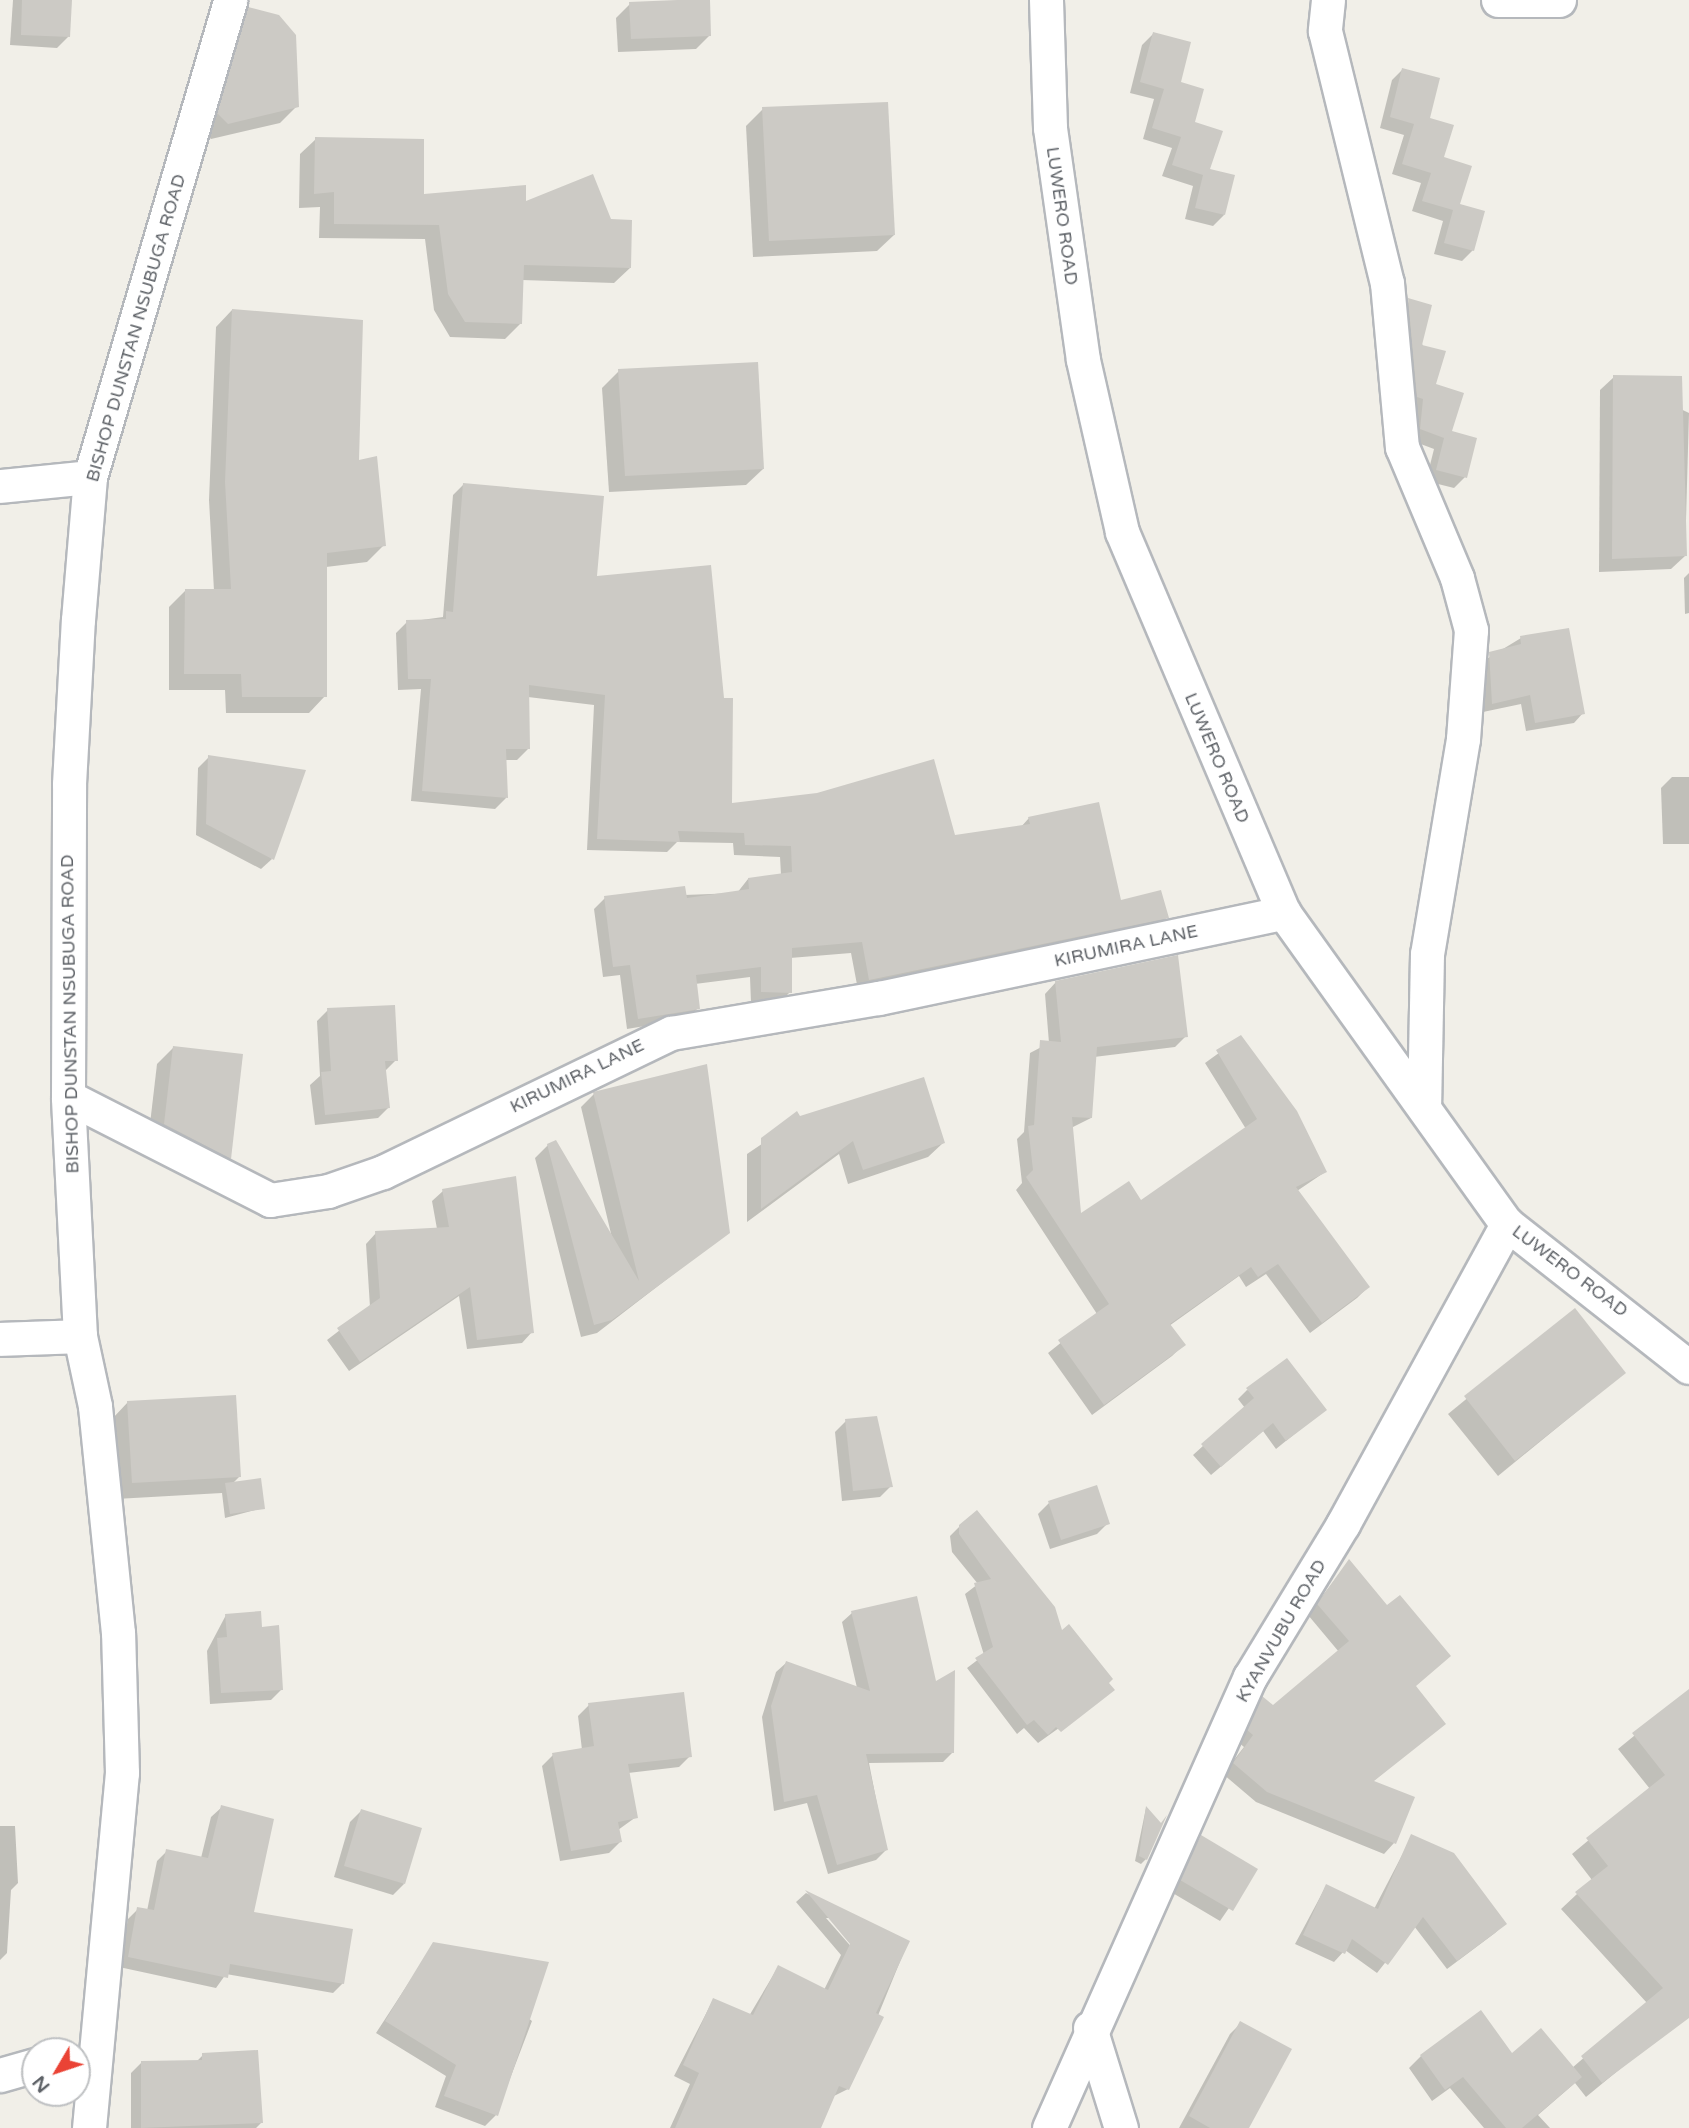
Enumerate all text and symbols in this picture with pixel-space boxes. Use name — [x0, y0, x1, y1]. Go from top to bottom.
street label: LUWERO ROAD — [1042, 145, 1082, 287]
street label: BISHOP DUNSTAN NSUBUGA ROAD — [82, 172, 190, 484]
street label: LUWERO ROAD — [1180, 690, 1254, 826]
street label: BISHOP DUNSTAN NSUBUGA ROAD — [56, 854, 84, 1174]
street label: KIRUMIRA LANE — [1052, 920, 1200, 972]
street label: KIRUMIRA LANE — [506, 1034, 648, 1118]
street label: LUWERO ROAD — [1508, 1220, 1632, 1322]
street label: KYANVUBU ROAD — [1231, 1556, 1331, 1706]
north arrow — [21, 2037, 91, 2107]
text: N — [28, 2071, 55, 2097]

